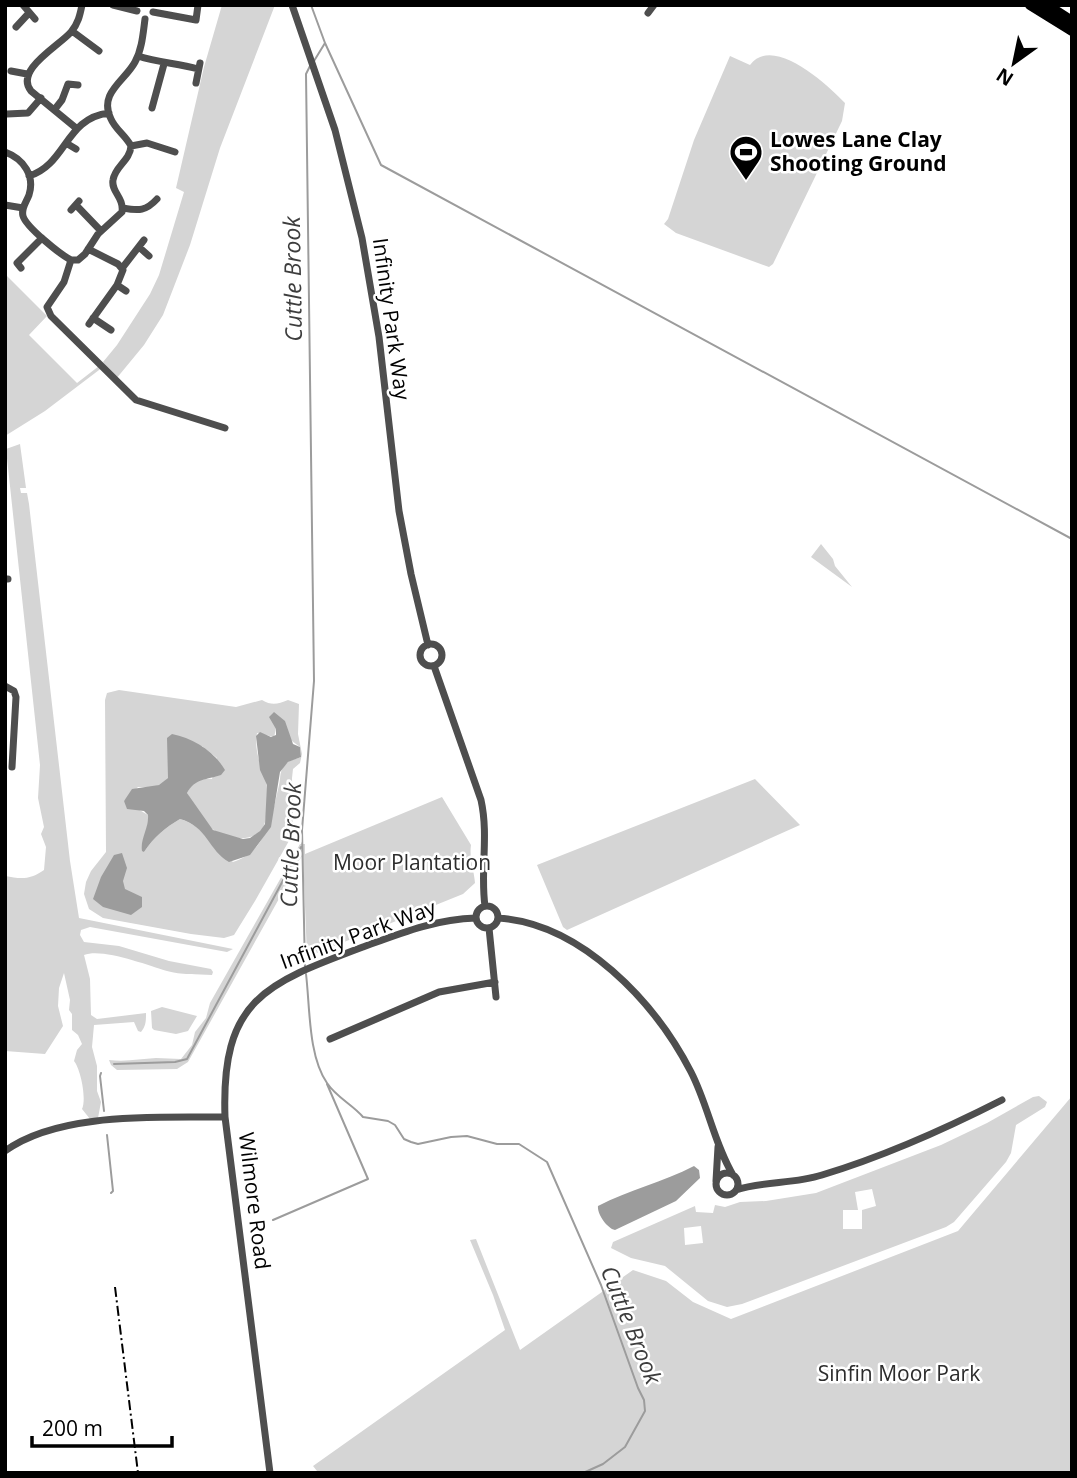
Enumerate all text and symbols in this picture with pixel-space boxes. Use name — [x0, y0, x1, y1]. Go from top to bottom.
north arrow — [979, 28, 1049, 98]
text: N — [991, 62, 1018, 92]
place label: Lowes Lane Clay Shooting Ground — [770, 125, 947, 177]
sports icon: Lowes Lane Clay Shooting Ground — [727, 133, 765, 182]
water label: Cuttle Brook — [275, 215, 309, 342]
street label: Infinity Park Way — [367, 236, 417, 402]
water label: Cuttle Brook — [272, 781, 308, 908]
park label: Moor Plantation — [333, 848, 491, 876]
street label: Infinity Park Way — [276, 893, 440, 975]
street label: Wilmore Road — [233, 1131, 277, 1271]
water label: Cuttle Brook — [594, 1261, 670, 1389]
park label: Sinfin Moor Park — [818, 1359, 980, 1387]
scale bar — [32, 1404, 172, 1448]
text: 200 m — [42, 1414, 103, 1442]

